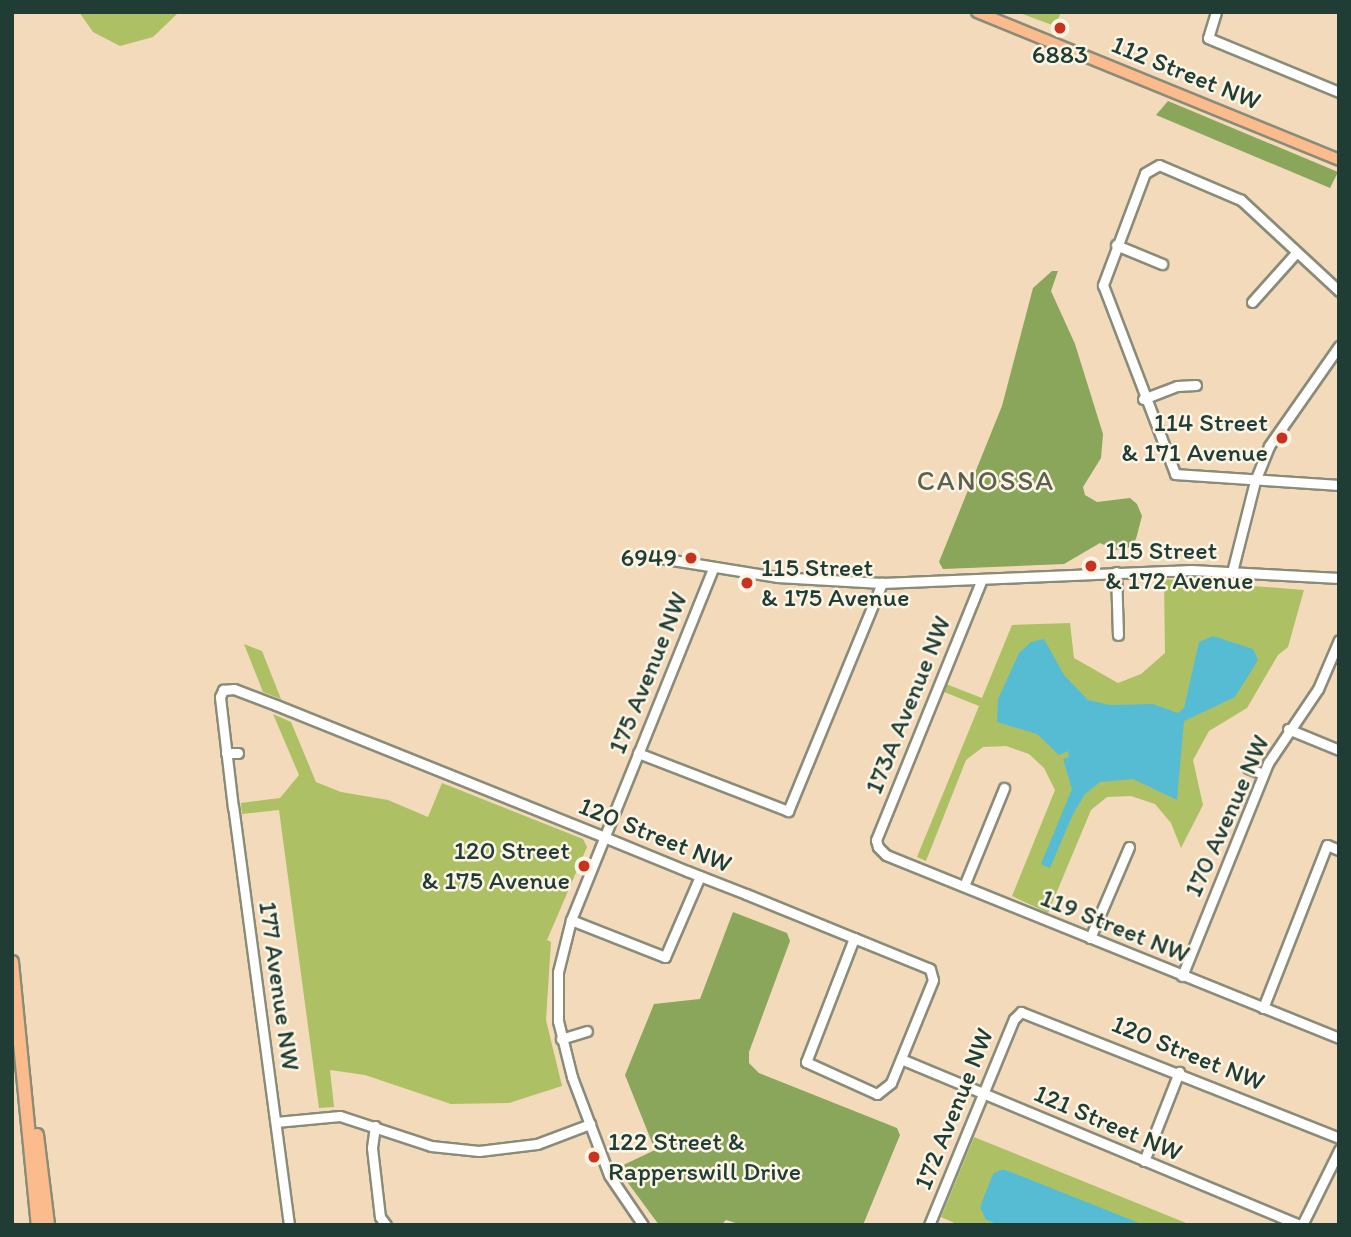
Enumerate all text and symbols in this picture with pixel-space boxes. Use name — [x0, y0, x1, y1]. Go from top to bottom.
marker: 6883 — [1052, 20, 1068, 36]
street label: 112 Street NW — [1107, 29, 1265, 117]
place label: 6883 — [1032, 39, 1088, 71]
place label: 114 Street & 171 Avenue — [1121, 407, 1268, 468]
marker: 114 Street & 171 Avenue — [1274, 430, 1290, 446]
district label: CANOSSA — [918, 463, 1054, 497]
place label: 115 Street & 172 Avenue — [1105, 535, 1253, 596]
place label: 6949 — [620, 542, 677, 574]
marker: 6949 — [683, 550, 699, 566]
place label: 115 Street & 175 Avenue — [761, 552, 909, 614]
marker: 115 Street & 172 Avenue — [1083, 558, 1099, 574]
marker: 115 Street & 175 Avenue — [739, 575, 755, 591]
street label: 175 Avenue NW — [601, 588, 695, 758]
street label: 173A Avenue NW — [858, 612, 958, 798]
street label: 170 Avenue NW — [1177, 730, 1277, 902]
street label: 120 Street NW — [574, 790, 736, 880]
place label: 120 Street & 175 Avenue — [422, 835, 570, 896]
marker: 120 Street & 175 Avenue — [576, 858, 592, 874]
street label: 119 Street NW — [1036, 882, 1194, 970]
street label: 177 Avenue NW — [252, 899, 306, 1073]
street label: 120 Street NW — [1107, 1008, 1269, 1098]
street label: 172 Avenue NW — [907, 1024, 1001, 1194]
street label: 121 Street NW — [1029, 1078, 1187, 1168]
place label: 122 Street & Rapperswill Drive — [608, 1126, 802, 1188]
marker: 122 Street & Rapperswill Drive — [586, 1149, 602, 1165]

